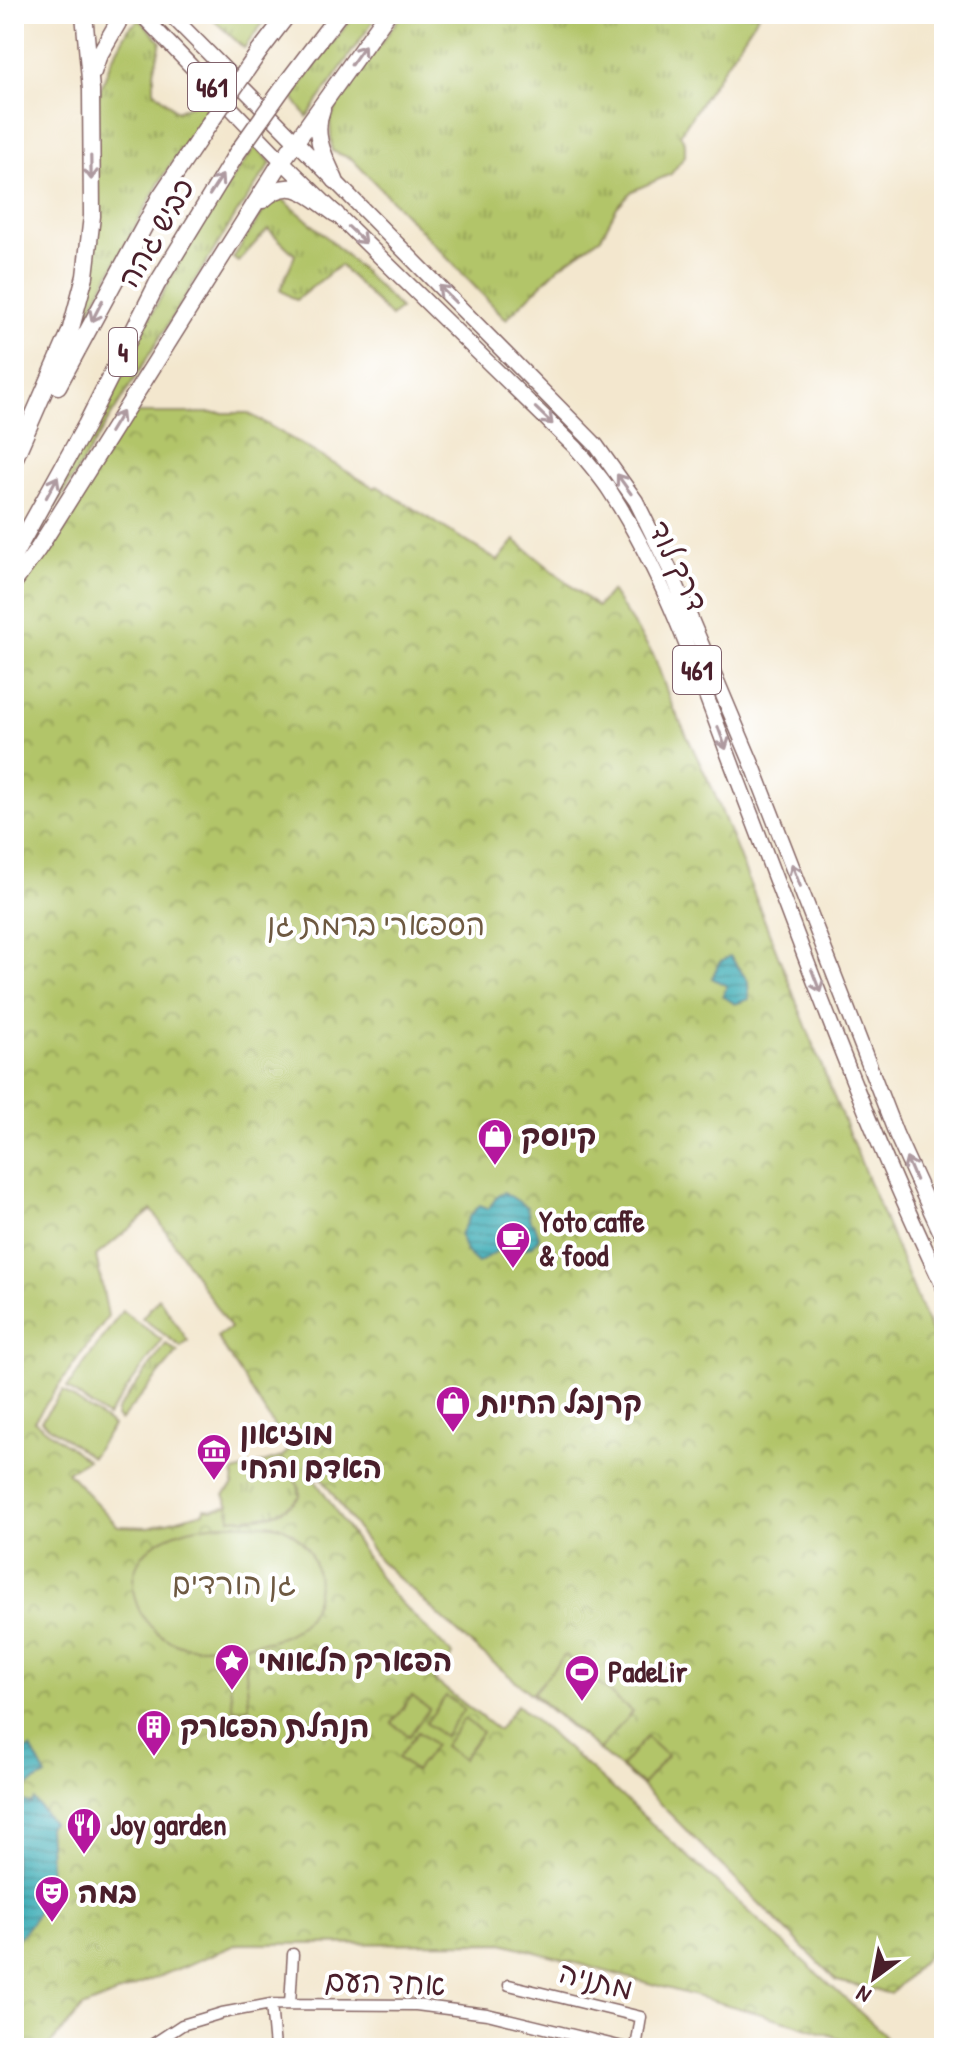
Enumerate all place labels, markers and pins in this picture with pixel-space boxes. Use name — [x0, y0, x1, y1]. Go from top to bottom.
place label: קיוסק — [521, 1115, 597, 1155]
shop icon: קיוסק — [476, 1117, 514, 1167]
place label: Yoto caffe & food — [539, 1201, 645, 1275]
cafe icon: Yoto caffe & food — [494, 1220, 532, 1270]
place label: קרנבל החיות — [476, 1382, 642, 1422]
shop icon: קרנבל החיות — [434, 1384, 472, 1434]
place label: מוזיאון האדם והחי — [240, 1413, 382, 1487]
museum icon: מוזיאון האדם והחי — [195, 1432, 233, 1482]
place label: הפארק הלאומי — [258, 1640, 452, 1680]
place icon: הפארק הלאומי — [213, 1642, 251, 1692]
place label: PadeLir — [608, 1651, 688, 1691]
sports icon: PadeLir — [563, 1653, 601, 1703]
place label: הנהלת הפארק — [180, 1706, 369, 1746]
building icon: הנהלת הפארק — [135, 1708, 173, 1758]
place label: Joy garden — [110, 1804, 227, 1845]
restaurant icon: Joy garden — [65, 1806, 103, 1856]
place label: במה — [78, 1872, 137, 1912]
theatre icon: במה — [33, 1874, 71, 1924]

